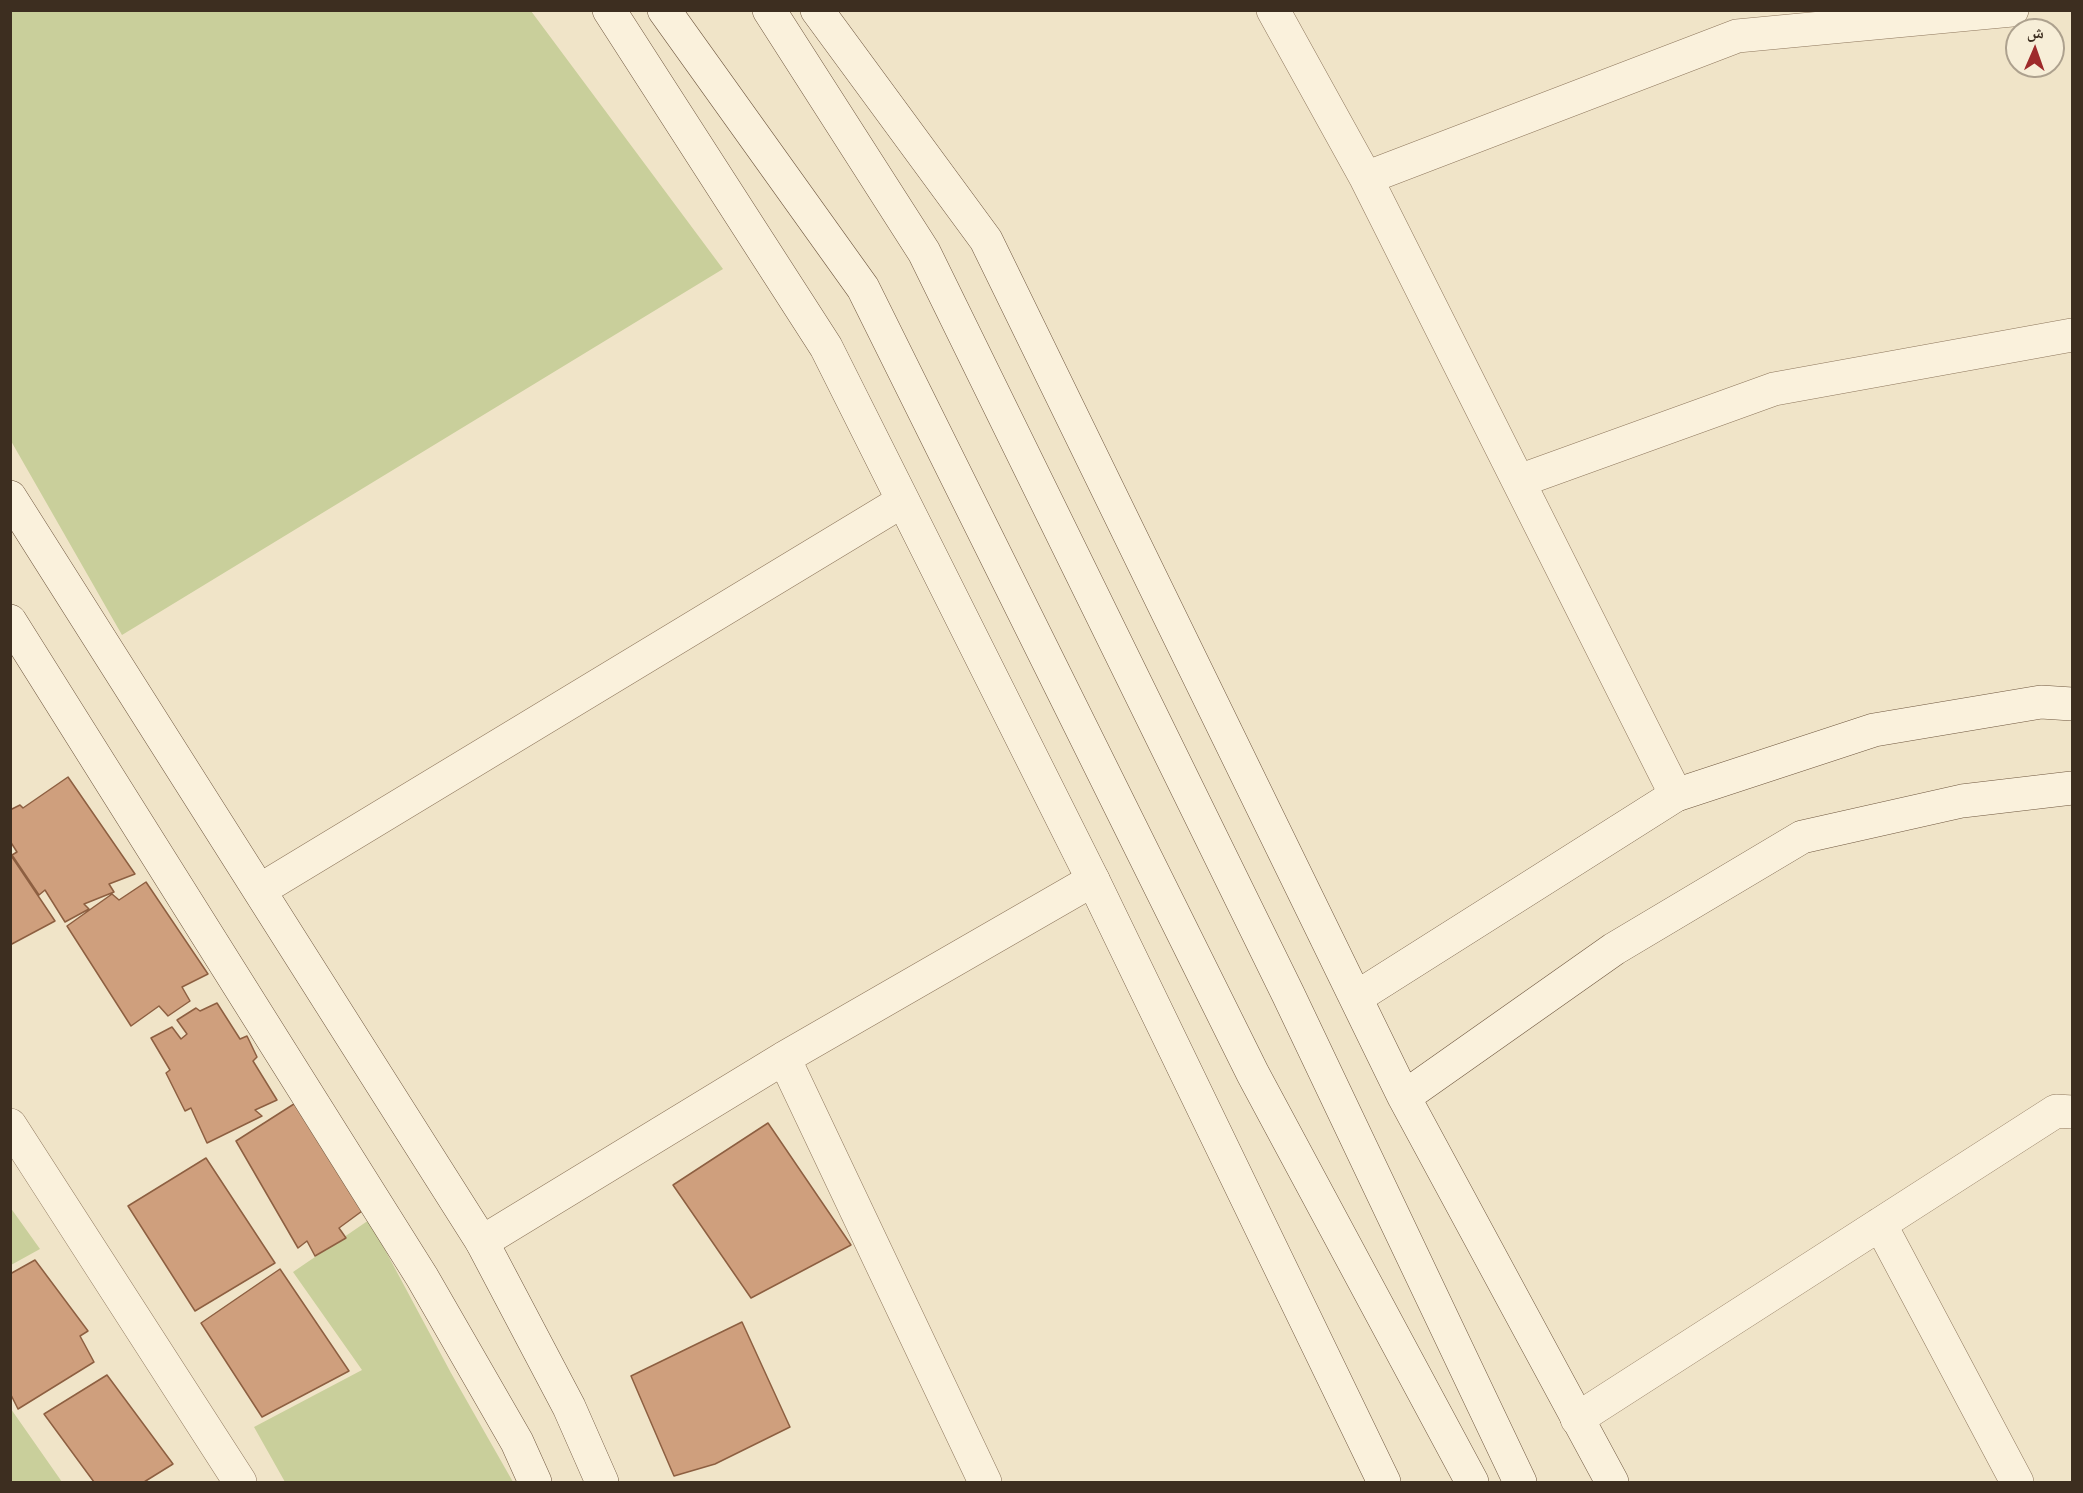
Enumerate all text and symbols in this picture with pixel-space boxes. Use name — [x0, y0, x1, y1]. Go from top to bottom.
north arrow — [2005, 18, 2065, 78]
text: ش — [2027, 22, 2044, 42]

